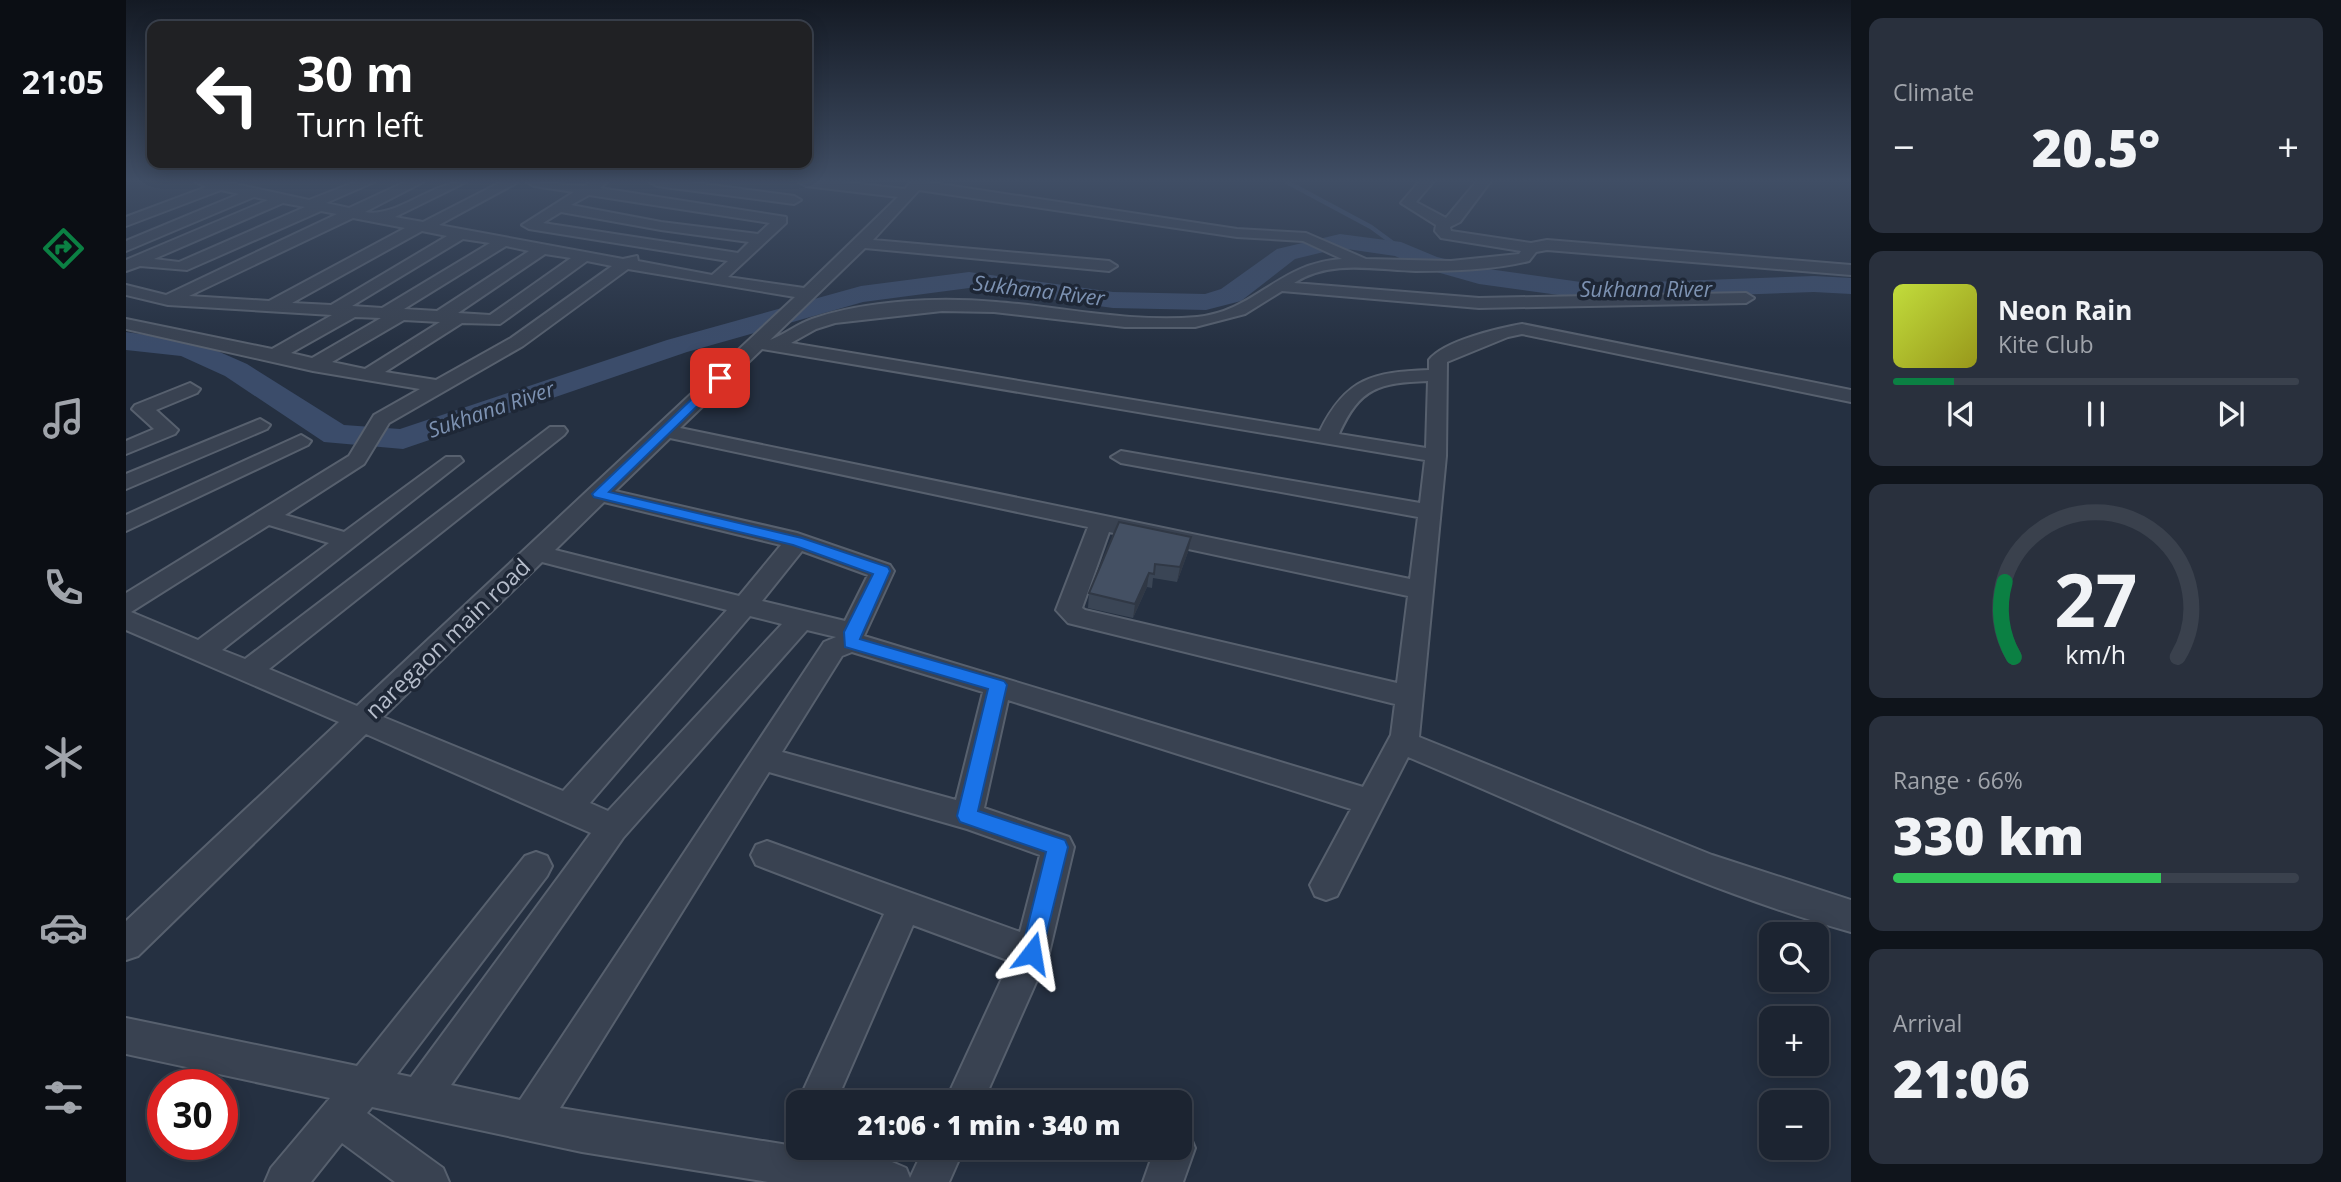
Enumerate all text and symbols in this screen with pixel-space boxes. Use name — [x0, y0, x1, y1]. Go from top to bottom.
text: 30 m — [297, 40, 414, 106]
icon: left — [182, 49, 273, 140]
text: 21:05 — [22, 60, 104, 103]
text: Climate — [1893, 76, 1974, 108]
text: Turn left — [297, 103, 423, 146]
text: 20.5° — [2032, 111, 2160, 182]
text: − — [1893, 120, 1915, 172]
text: + — [2277, 120, 2299, 172]
icon: directions — [39, 224, 88, 273]
water label: Sukhana River — [972, 268, 1107, 312]
water label: Sukhana River — [1580, 275, 1713, 303]
text: Neon Rain — [1998, 292, 2132, 328]
text: Kite Club — [1998, 328, 2093, 360]
pin — [690, 348, 750, 408]
icon: arrive — [701, 359, 739, 397]
water label: Sukhana River — [424, 374, 559, 444]
icon: music — [39, 394, 88, 443]
icon: previous — [1942, 395, 1980, 433]
icon: pause — [2077, 395, 2115, 433]
icon: next — [2212, 395, 2250, 433]
text: 27 — [2054, 549, 2138, 648]
street label: naregaon main road — [357, 551, 537, 725]
icon: phone — [39, 563, 88, 612]
text: km/h — [2066, 637, 2126, 671]
icon: climate — [39, 733, 88, 782]
text: Range · 66% — [1893, 764, 2023, 796]
text: 330 km — [1893, 799, 2084, 870]
icon: car — [39, 903, 88, 952]
position arrow — [995, 916, 1069, 990]
map controls — [1759, 922, 1829, 1160]
button: search — [1759, 922, 1829, 992]
button: + — [1759, 1006, 1829, 1076]
text: Arrival — [1893, 1007, 1962, 1039]
text: 21:06 — [1893, 1042, 2030, 1113]
speed limit sign: 30 — [147, 1069, 238, 1160]
icon: filters — [39, 1073, 88, 1122]
button: − — [1759, 1090, 1829, 1160]
text: 21:06 · 1 min · 340 m — [858, 1107, 1120, 1143]

